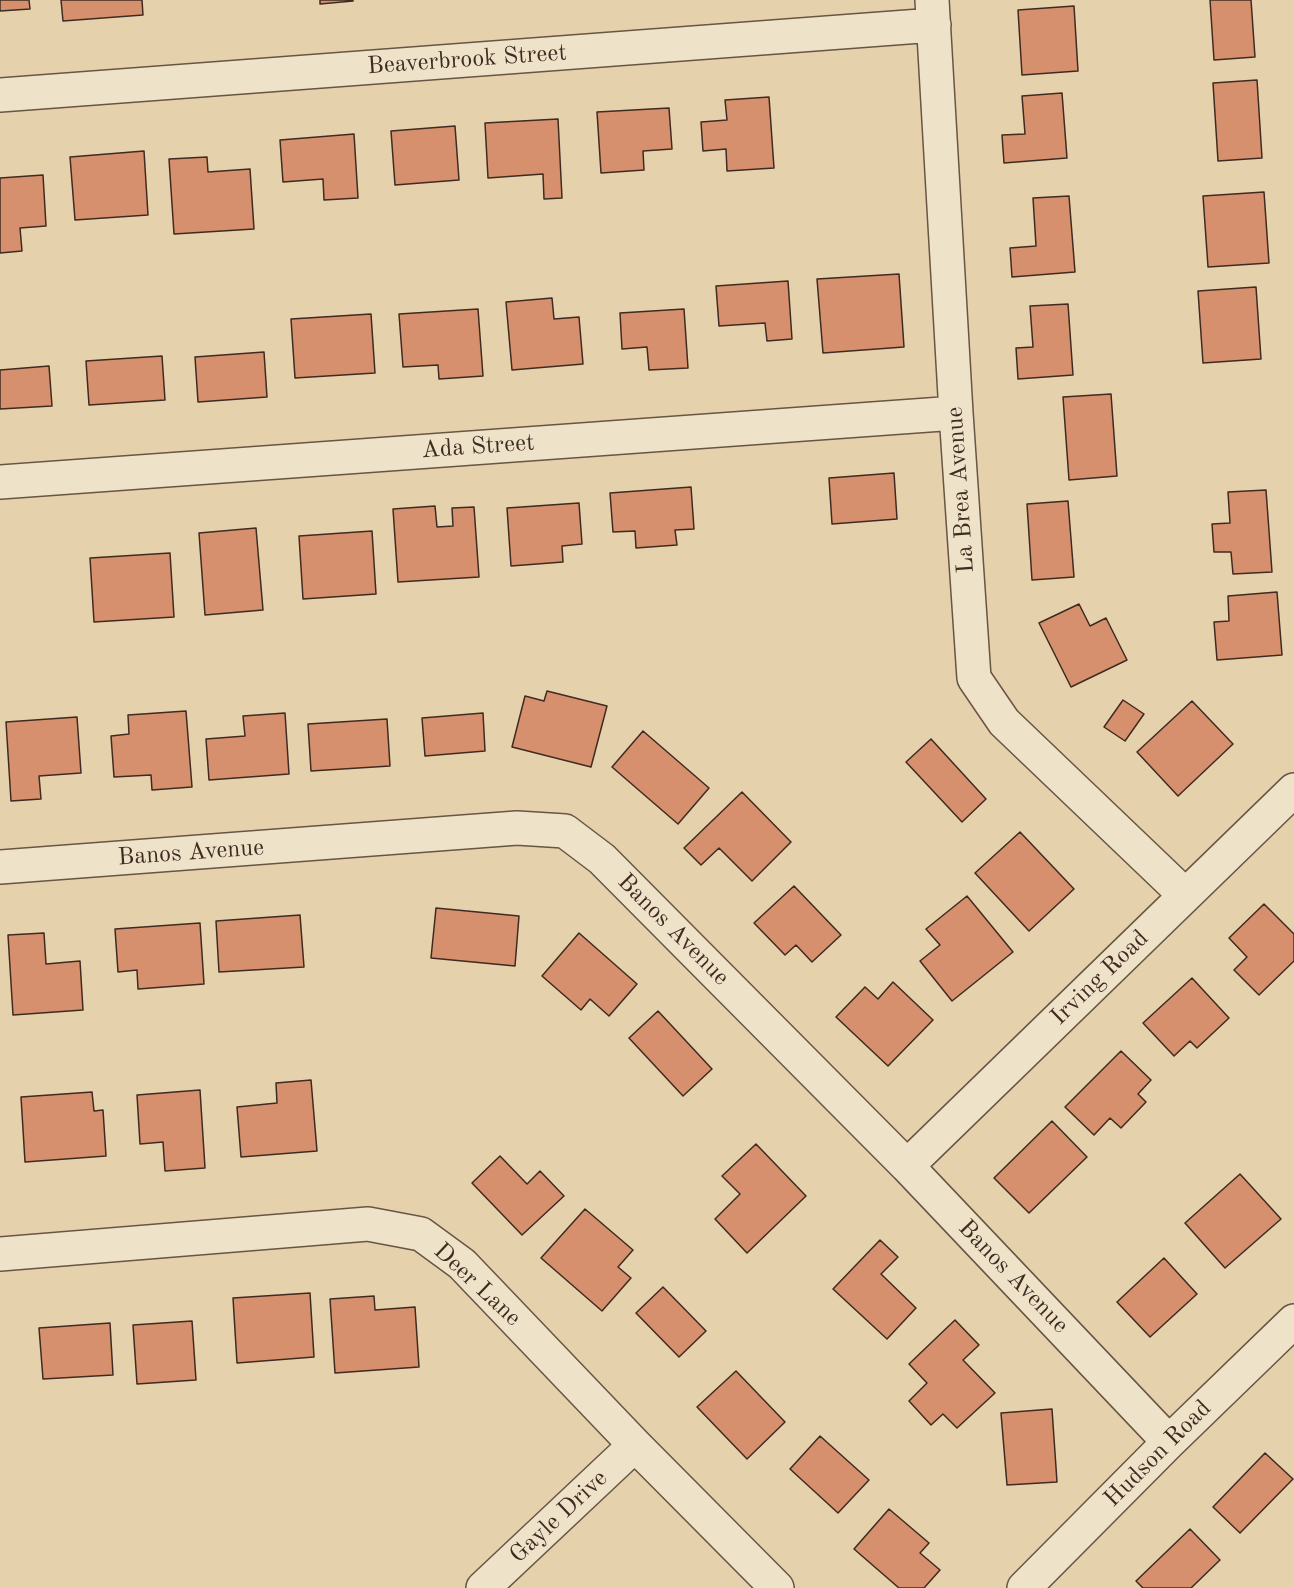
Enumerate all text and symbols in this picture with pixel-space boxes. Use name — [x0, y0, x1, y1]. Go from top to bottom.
street label: Beaverbrook Street — [366, 39, 568, 81]
street label: La Brea Avenue — [941, 406, 981, 574]
street label: Ada Street — [421, 429, 535, 465]
street label: Banos Avenue — [117, 834, 265, 872]
street label: Banos Avenue — [611, 868, 735, 992]
street label: Irving Road — [1045, 924, 1155, 1032]
street label: Banos Avenue — [952, 1214, 1074, 1340]
street label: Deer Lane — [427, 1237, 527, 1333]
street label: Hudson Road — [1098, 1394, 1218, 1514]
street label: Gayle Drive — [504, 1464, 614, 1570]

